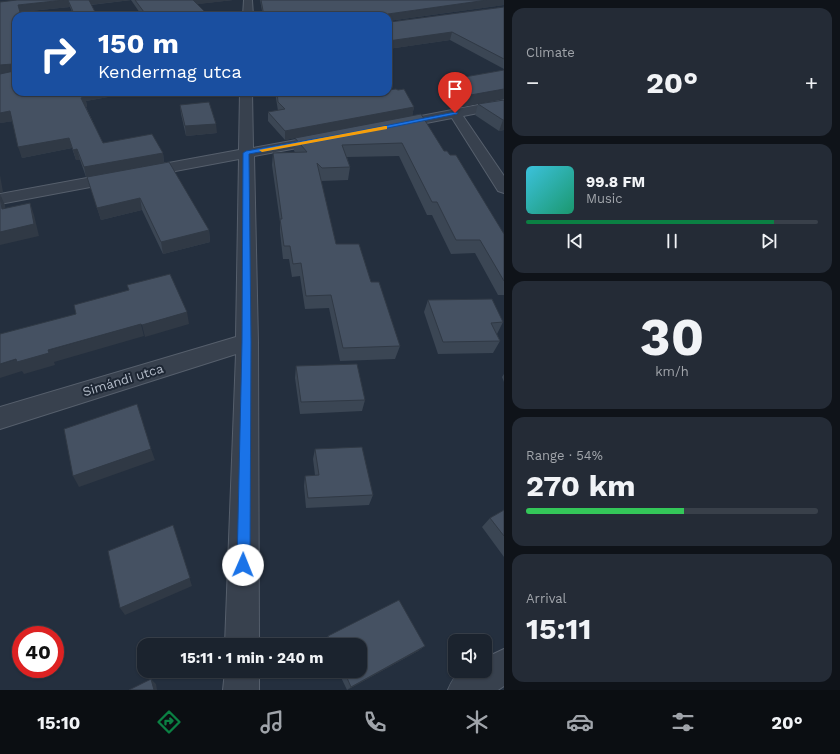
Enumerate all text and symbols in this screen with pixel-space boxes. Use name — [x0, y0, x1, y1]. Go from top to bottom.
text: 150 m — [98, 27, 179, 60]
icon: right — [32, 28, 84, 80]
text: Climate — [526, 45, 575, 60]
text: Kendermag utca — [98, 61, 242, 82]
text: 20° — [646, 65, 698, 100]
text: − — [526, 70, 539, 95]
text: + — [805, 70, 818, 95]
pin — [438, 72, 472, 113]
icon: arrive — [444, 78, 466, 100]
text: 99.8 FM — [586, 173, 645, 191]
text: Music — [586, 191, 623, 206]
icon: previous — [564, 230, 586, 252]
icon: pause — [661, 230, 683, 252]
icon: next — [758, 230, 780, 252]
text: 30 — [640, 307, 704, 368]
street label: Simándi utca — [81, 360, 166, 399]
text: km/h — [655, 364, 689, 379]
text: Range · 54% — [526, 448, 603, 463]
text: 270 km — [526, 468, 636, 503]
position arrow — [222, 544, 264, 586]
text: Arrival — [526, 591, 567, 606]
text: 15:11 — [526, 611, 591, 646]
speed limit sign: 40 — [12, 626, 64, 678]
map controls — [448, 634, 492, 678]
button: sound — [448, 634, 492, 678]
text: 15:11 · 1 min · 240 m — [181, 649, 323, 667]
icon: directions — [155, 708, 183, 736]
icon: music — [258, 708, 286, 736]
icon: phone — [361, 708, 389, 736]
icon: climate — [463, 708, 491, 736]
icon: car — [566, 708, 594, 736]
icon: filters — [669, 708, 697, 736]
text: 15:10 — [37, 712, 80, 733]
text: 20° — [771, 712, 803, 733]

